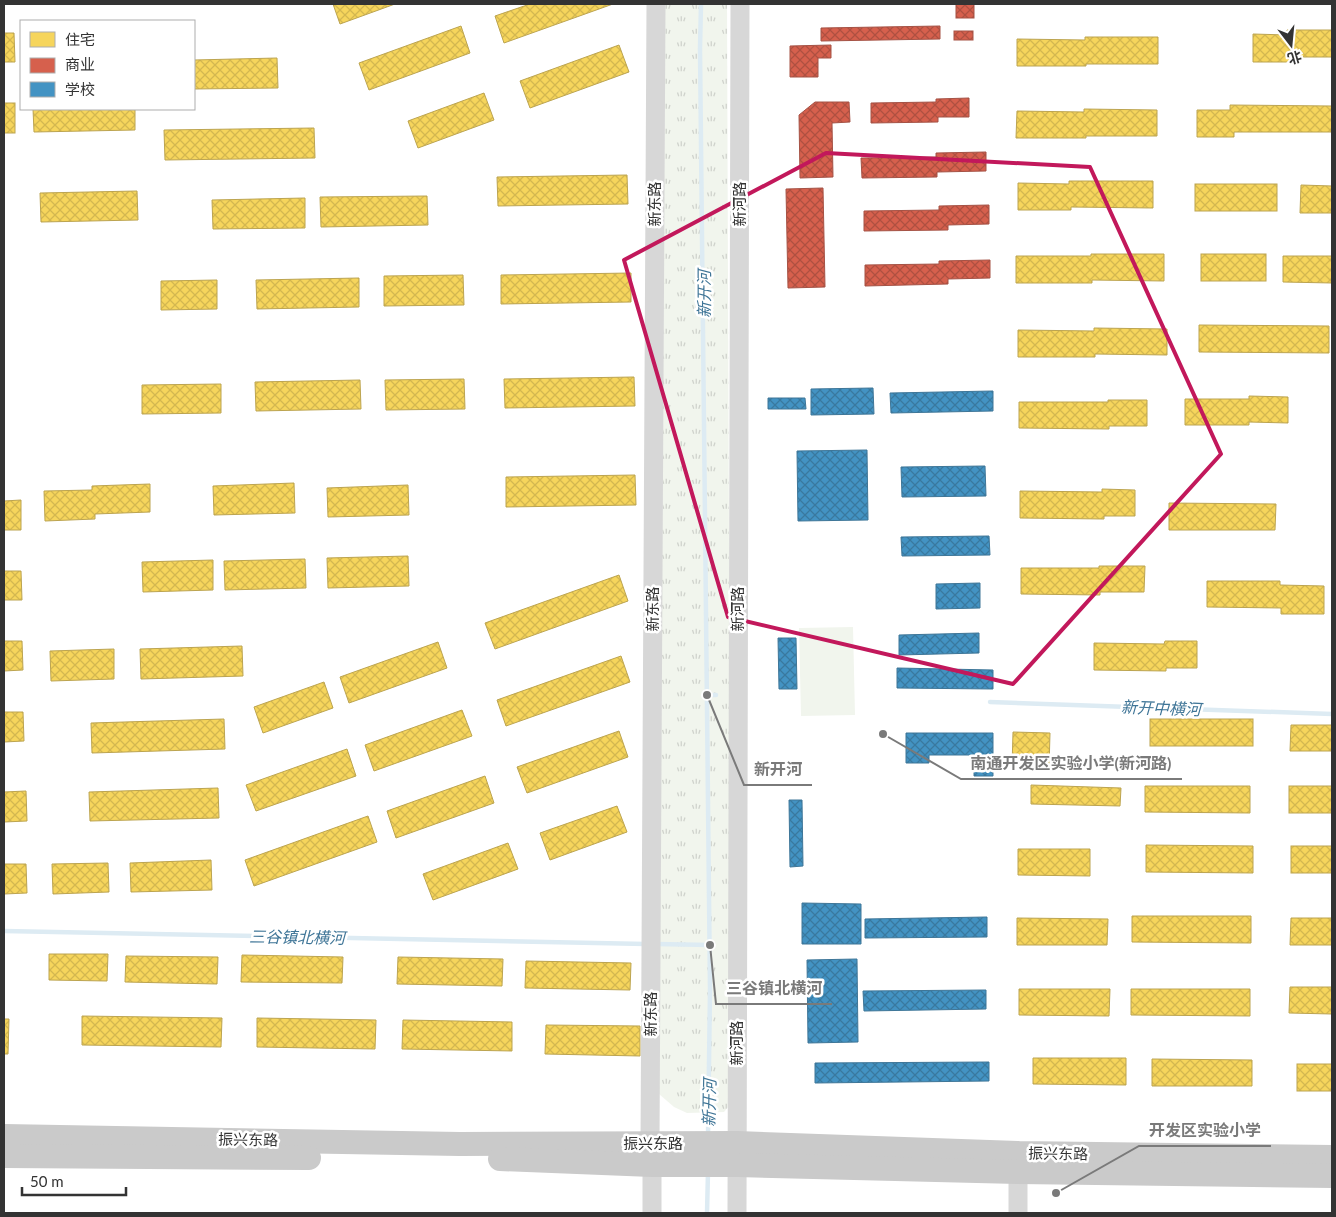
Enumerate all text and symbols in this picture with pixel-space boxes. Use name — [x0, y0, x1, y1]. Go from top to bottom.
legend — [20, 20, 195, 110]
north arrow — [1266, 20, 1316, 70]
text: 住宅 — [65, 30, 95, 48]
text: 北 — [1286, 48, 1304, 68]
text: 商业 — [65, 55, 95, 73]
text: 学校 — [65, 80, 95, 98]
street label: 新东路 — [645, 181, 663, 227]
street label: 新河路 — [730, 181, 748, 227]
water label: 新开河 — [694, 267, 713, 318]
street label: 新东路 — [643, 586, 661, 632]
street label: 新河路 — [728, 586, 746, 632]
water label: 新开中横河 — [1121, 697, 1204, 718]
callout: 南通开发区实验小学(新河路) — [961, 748, 1182, 779]
text: 南通开发区实验小学(新河路) — [971, 753, 1171, 772]
callout: 新开河 — [744, 754, 812, 785]
text: 新开河 — [754, 759, 802, 778]
water label: 三谷镇北横河 — [249, 926, 348, 947]
callout: 三谷镇北横河 — [716, 973, 832, 1004]
text: 三谷镇北横河 — [726, 978, 822, 997]
street label: 新东路 — [641, 991, 659, 1037]
street label: 新河路 — [727, 1020, 745, 1066]
water label: 新开河 — [699, 1076, 718, 1127]
callout: 开发区实验小学 — [1139, 1115, 1271, 1146]
text: 开发区实验小学 — [1149, 1120, 1261, 1139]
street label: 振兴东路 — [218, 1129, 278, 1149]
street label: 振兴东路 — [623, 1134, 683, 1152]
street label: 振兴东路 — [1028, 1143, 1088, 1163]
scale bar — [22, 1164, 126, 1196]
text: 50 m — [30, 1172, 64, 1190]

